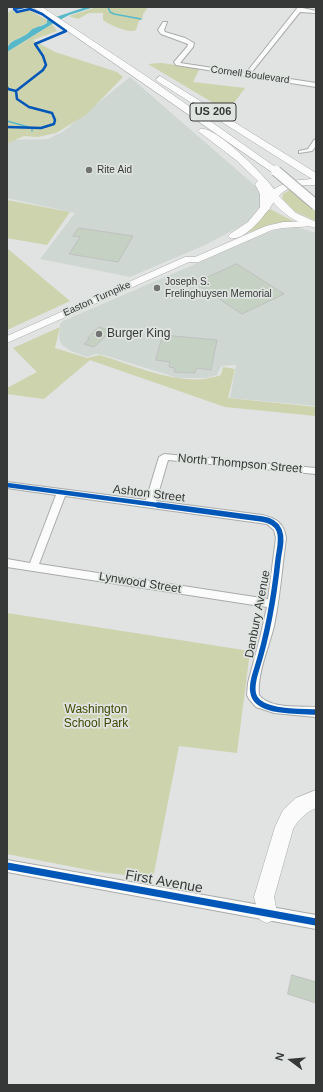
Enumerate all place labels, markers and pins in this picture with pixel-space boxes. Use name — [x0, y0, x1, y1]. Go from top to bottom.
place label: Rite Aid — [97, 164, 132, 176]
marker: Rite Aid — [84, 165, 94, 175]
place label: Joseph S. Frelinghuysen Memorial — [165, 276, 272, 300]
marker: Joseph S. Frelinghuysen Memorial — [152, 283, 162, 293]
place label: Burger King — [107, 327, 170, 341]
marker: Burger King — [94, 329, 104, 339]

